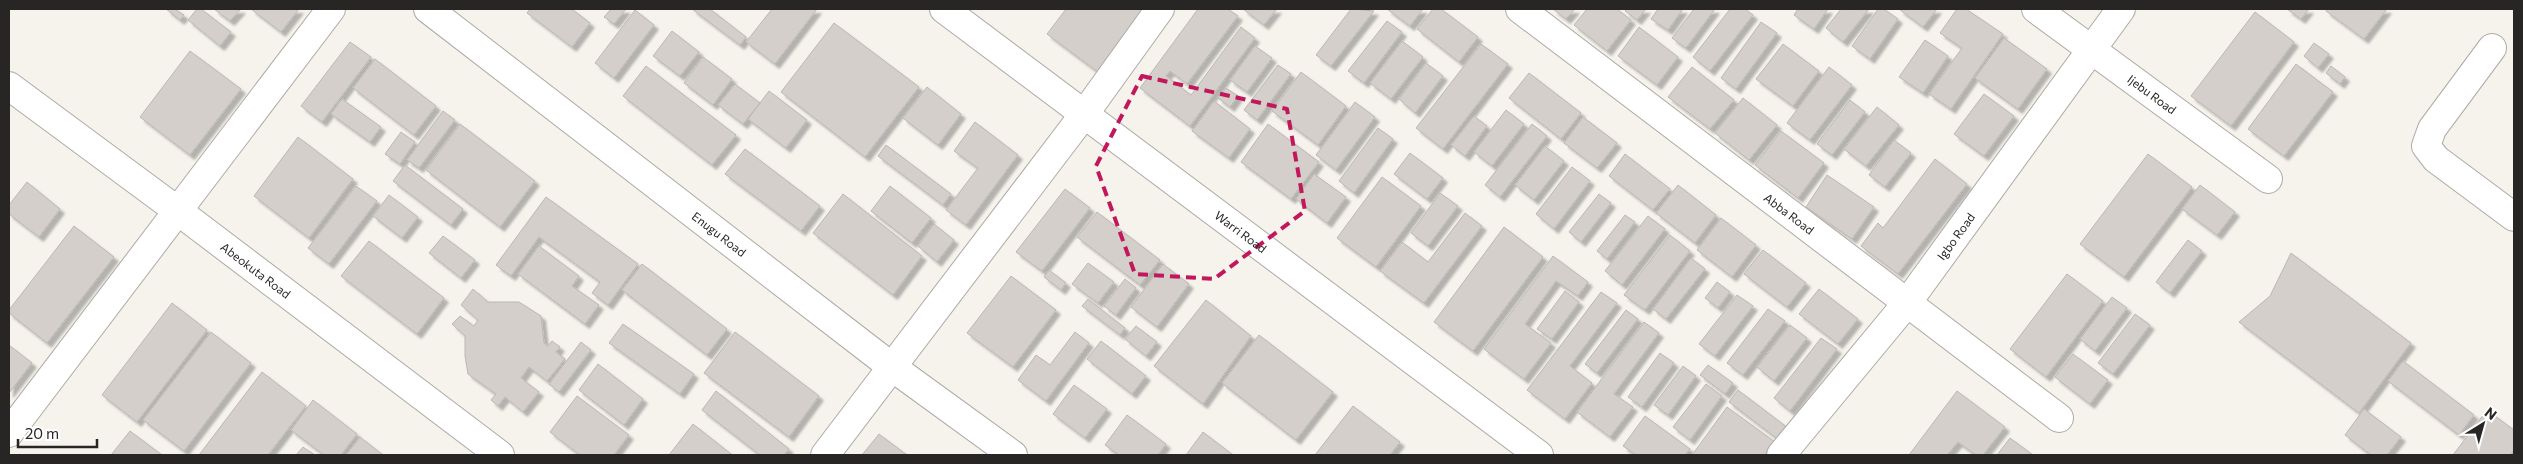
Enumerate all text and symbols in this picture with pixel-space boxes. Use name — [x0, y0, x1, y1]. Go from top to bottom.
street label: Ijebu Road — [2125, 72, 2179, 117]
street label: Abba Road — [1761, 190, 1817, 237]
street label: Warri Road — [1212, 208, 1269, 255]
street label: Enugu Road — [690, 209, 749, 259]
street label: Igbo Road — [1934, 210, 1977, 262]
street label: Abeokuta Road — [218, 239, 294, 301]
north arrow — [2458, 399, 2508, 449]
text: N — [2482, 403, 2500, 423]
scale bar — [18, 416, 96, 448]
text: 20 m — [25, 424, 59, 442]

